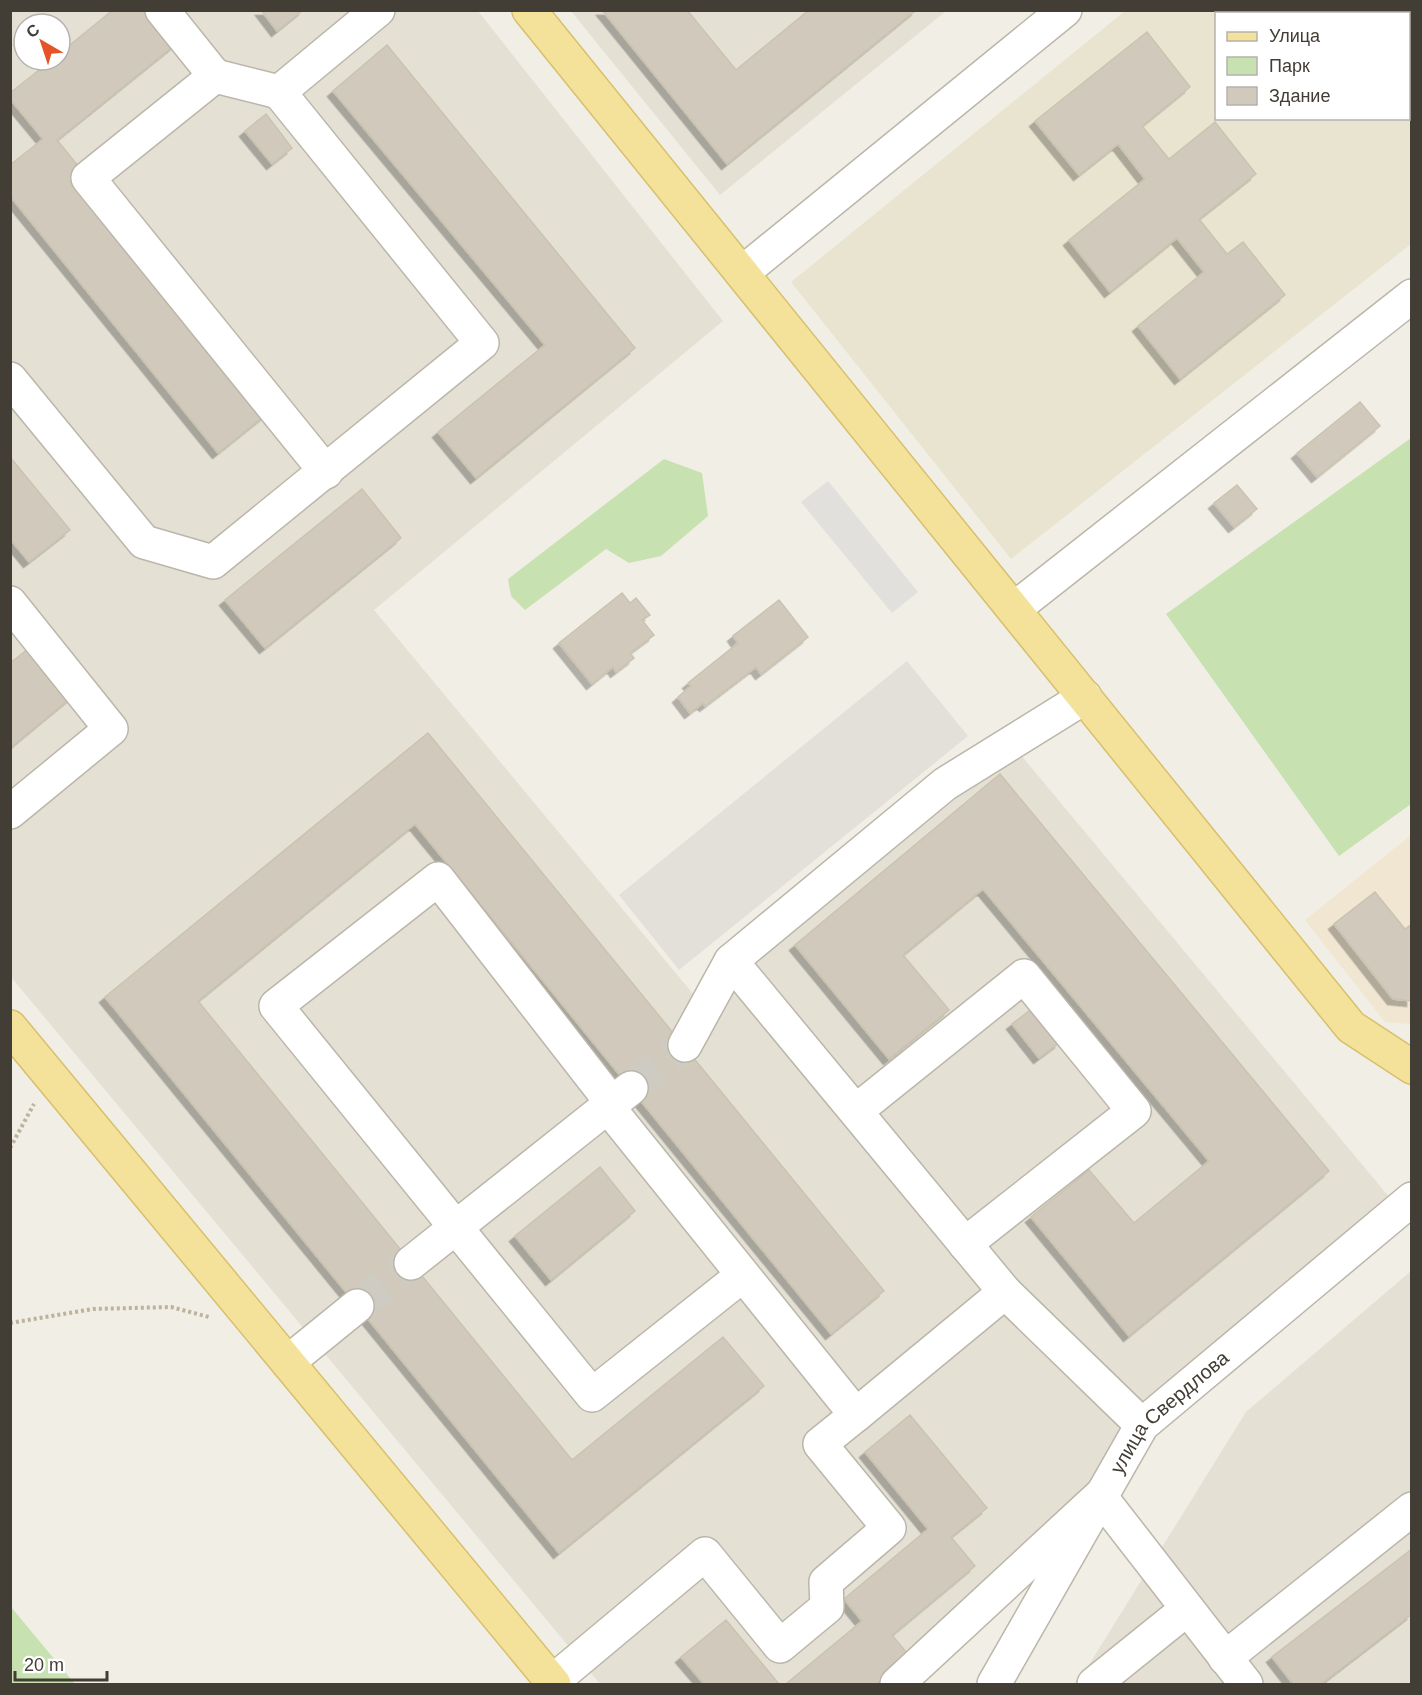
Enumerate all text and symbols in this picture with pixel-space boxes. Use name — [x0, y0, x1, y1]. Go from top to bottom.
north arrow — [12, 12, 72, 72]
legend — [1215, 12, 1410, 120]
text: С — [23, 20, 43, 41]
text: Улица — [1269, 26, 1321, 46]
text: Парк — [1269, 56, 1310, 76]
text: Здание — [1269, 86, 1330, 106]
street label: улица Свердлова — [1106, 1346, 1234, 1477]
scale bar — [15, 1644, 106, 1682]
text: 20 m — [24, 1655, 64, 1675]

